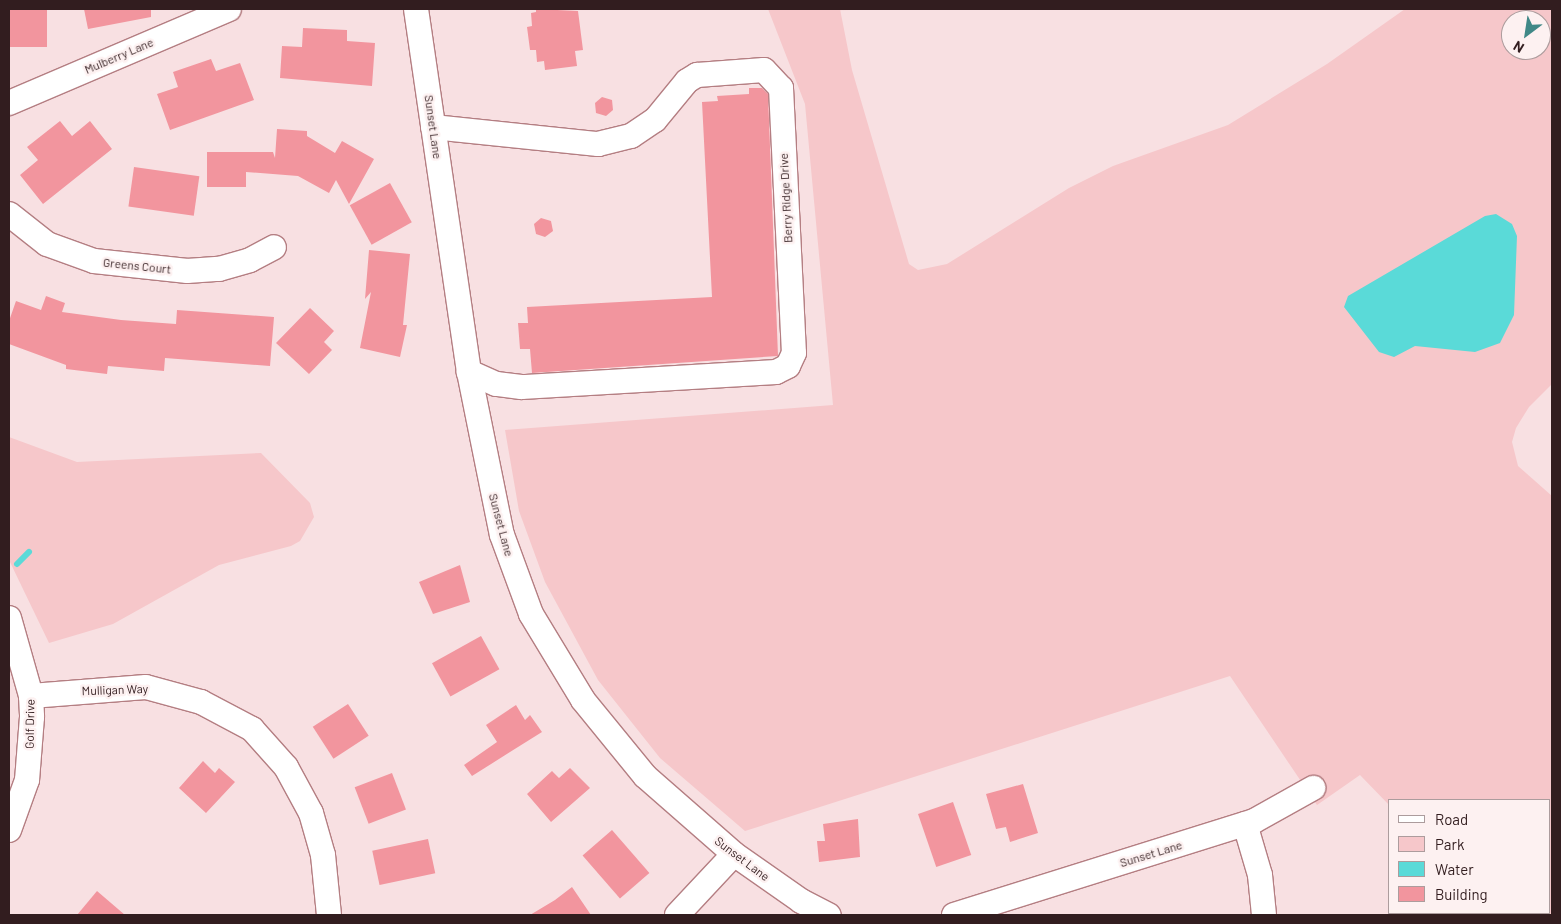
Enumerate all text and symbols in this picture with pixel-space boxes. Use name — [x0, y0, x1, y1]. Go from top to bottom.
north arrow — [1501, 10, 1551, 60]
street label: Mulberry Lane — [82, 35, 156, 77]
text: N — [1510, 38, 1527, 57]
street label: Sunset Lane — [421, 94, 445, 160]
street label: Berry Ridge Drive — [776, 153, 796, 243]
street label: Greens Court — [102, 255, 172, 277]
street label: Sunset Lane — [486, 492, 516, 558]
street label: Mulligan Way — [81, 682, 149, 698]
street label: Golf Drive — [22, 699, 38, 749]
legend — [1388, 799, 1551, 914]
text: Road — [1435, 810, 1468, 828]
street label: Sunset Lane — [712, 834, 772, 884]
text: Park — [1435, 835, 1464, 853]
street label: Sunset Lane — [1118, 838, 1184, 870]
text: Water — [1435, 860, 1474, 878]
text: Building — [1435, 885, 1488, 903]

